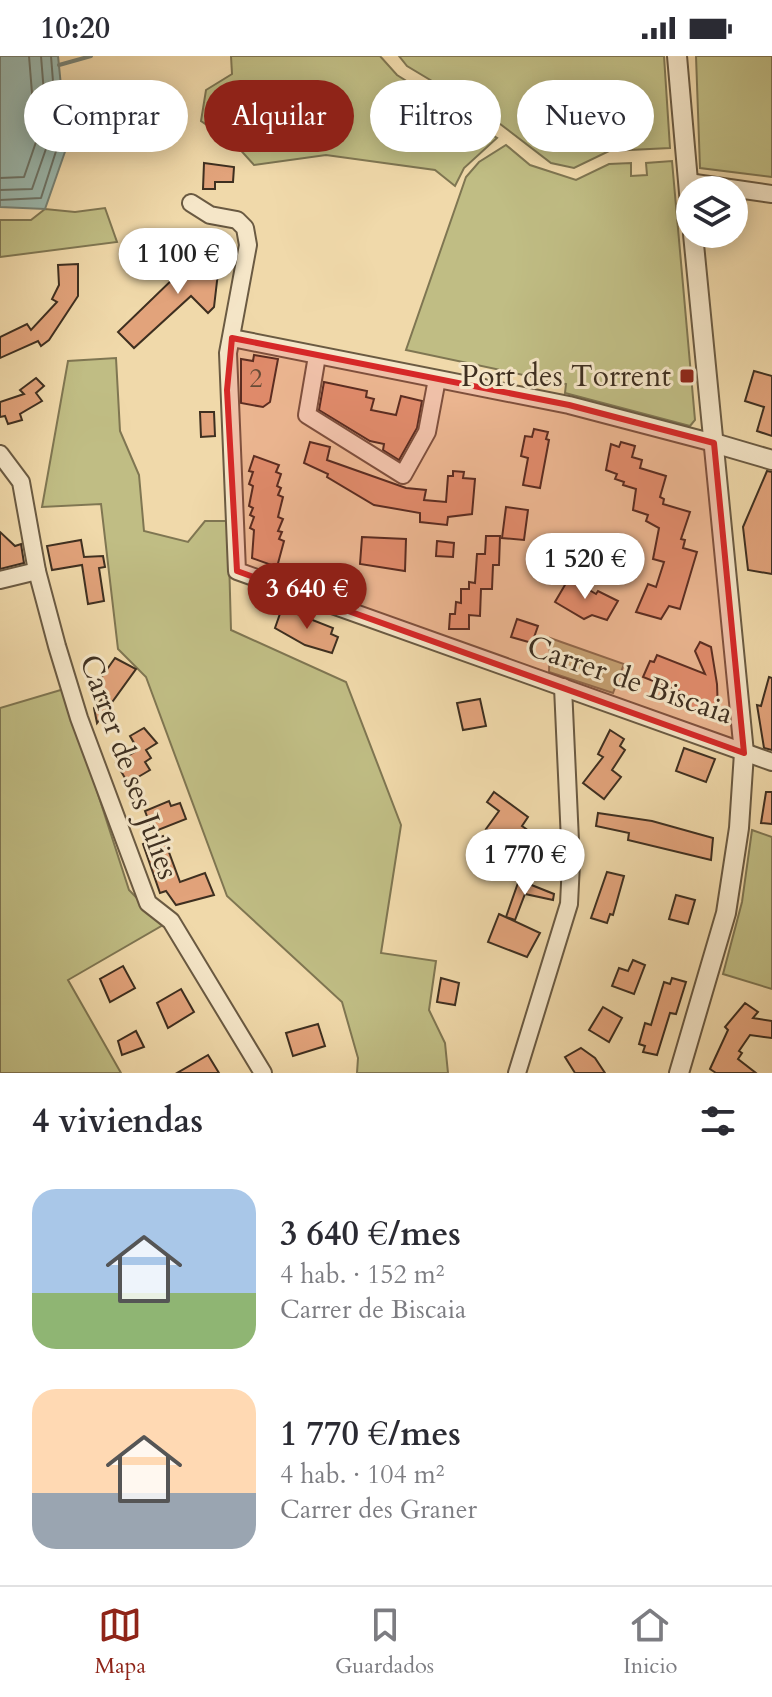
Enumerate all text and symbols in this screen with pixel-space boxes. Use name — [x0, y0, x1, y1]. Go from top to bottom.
text: 10:20 — [40, 8, 110, 49]
chip: Comprar — [24, 80, 188, 152]
chip: Alquilar — [204, 80, 354, 152]
chip: Filtros — [370, 80, 501, 152]
chip: Nuevo — [517, 80, 654, 152]
map controls — [676, 176, 748, 248]
button: layers — [676, 176, 748, 248]
pin: 1 100 € — [104, 228, 252, 296]
text: 1 100 € — [137, 236, 219, 271]
place label: Port des Torrent — [461, 356, 672, 397]
house number: 2 — [249, 361, 263, 396]
marker: Port des Torrent — [678, 367, 696, 385]
pin: 1 520 € — [511, 533, 659, 601]
text: 1 520 € — [544, 541, 626, 576]
pin: 3 640 € — [233, 563, 381, 631]
text: 3 640 € — [266, 571, 348, 606]
street label: Carrer de Biscaia — [522, 626, 738, 734]
street label: Carrer de ses Julies — [69, 649, 189, 885]
pin: 1 770 € — [451, 829, 599, 897]
text: 1 770 € — [484, 837, 566, 872]
text: 4 viviendas — [32, 1098, 203, 1144]
icon: filters — [696, 1099, 740, 1143]
text: 3 640 €/mes — [280, 1211, 461, 1257]
icon: home — [96, 1221, 192, 1317]
text: 4 hab. · 152 m² — [280, 1257, 445, 1292]
text: Carrer de Biscaia — [280, 1292, 466, 1327]
text: 1 770 €/mes — [280, 1411, 461, 1457]
icon: home — [96, 1421, 192, 1517]
text: 4 hab. · 104 m² — [280, 1457, 445, 1492]
text: Carrer des Graner — [280, 1492, 477, 1527]
tab: Mapa — [95, 1603, 146, 1681]
tab: Guardados — [335, 1603, 434, 1681]
tab: Inicio — [623, 1603, 677, 1681]

